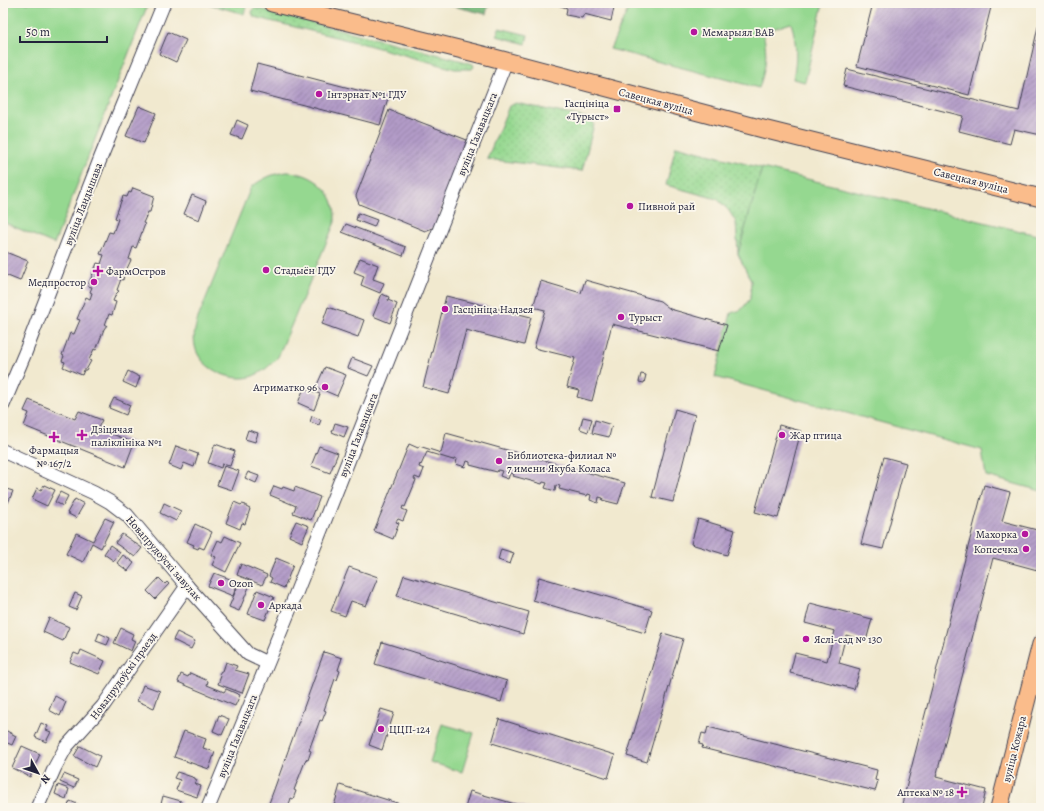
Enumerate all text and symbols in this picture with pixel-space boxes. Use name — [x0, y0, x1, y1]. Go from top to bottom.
scale bar — [20, 18, 107, 44]
text: 50 m — [26, 24, 50, 40]
place label: Мемарыял ВАВ — [702, 25, 774, 40]
marker: Мемарыял ВАВ — [689, 27, 699, 37]
street label: Савецкая вуліца — [617, 84, 696, 119]
place label: Інтэрнат №1 ГДУ — [327, 87, 407, 102]
marker: Інтэрнат №1 ГДУ — [314, 89, 324, 99]
street label: вуліца Галавацкага — [454, 89, 501, 178]
place label: Гасцініца «Турыст» — [564, 96, 610, 124]
marker: Гасцініца «Турыст» — [612, 104, 622, 114]
street label: вуліца Ландышава — [61, 160, 107, 248]
street label: Савецкая вуліца — [932, 164, 1011, 197]
place label: Пивной рай — [638, 199, 695, 214]
marker: Пивной рай — [625, 201, 635, 211]
place label: Стадыён ГДУ — [274, 263, 336, 278]
place label: ФармОстров — [106, 264, 166, 279]
marker: Стадыён ГДУ — [261, 265, 271, 275]
marker: ФармОстров — [93, 266, 103, 276]
place label: Медпростор — [28, 275, 86, 290]
marker: Медпростор — [89, 277, 99, 287]
place label: Гасцініца Надзея — [453, 302, 533, 317]
marker: Гасцініца Надзея — [440, 304, 450, 314]
place label: Турыст — [629, 310, 662, 325]
marker: Турыст — [616, 312, 626, 322]
place label: Агриматко 96 — [252, 380, 317, 395]
marker: Агриматко 96 — [320, 382, 330, 392]
street label: вуліца Галавацкага — [335, 390, 382, 479]
place label: Дзіцячая паліклініка №1 — [91, 422, 162, 450]
place label: Жар птица — [790, 428, 843, 443]
marker: Дзіцячая паліклініка №1 — [76, 429, 88, 441]
marker: Жар птица — [777, 430, 787, 440]
marker: Фармацыя № 167/2 — [49, 432, 59, 442]
place label: Фармацыя № 167/2 — [29, 443, 79, 471]
place label: Библиотека-филиал № 7 имени Якуба Коласа — [507, 448, 617, 476]
marker: Библиотека-филиал № 7 имени Якуба Коласа — [494, 456, 504, 466]
street label: Новапрудоўскі завулак — [122, 513, 205, 604]
place label: Махорка — [976, 527, 1018, 542]
marker: Махорка — [1020, 529, 1030, 539]
place label: Копеечка — [974, 542, 1019, 557]
marker: Копеечка — [1021, 544, 1031, 554]
place label: Ozon — [229, 576, 253, 591]
marker: Ozon — [216, 578, 226, 588]
place label: Аркада — [268, 598, 303, 613]
marker: Аркада — [256, 600, 266, 610]
street label: Новапрудоўскі праезд — [87, 629, 160, 723]
place label: Яслі-сад № 130 — [814, 632, 882, 647]
marker: Яслі-сад № 130 — [801, 634, 811, 644]
street label: вуліца Галавацкага — [214, 691, 261, 780]
street label: вуліца Кожара — [999, 713, 1030, 784]
place label: ЦЦП-124 — [389, 722, 430, 737]
marker: ЦЦП-124 — [376, 724, 386, 734]
north arrow — [18, 753, 58, 793]
text: N — [37, 771, 54, 787]
place label: Аптека № 18 — [896, 785, 954, 800]
marker: Аптека № 18 — [957, 787, 967, 797]

